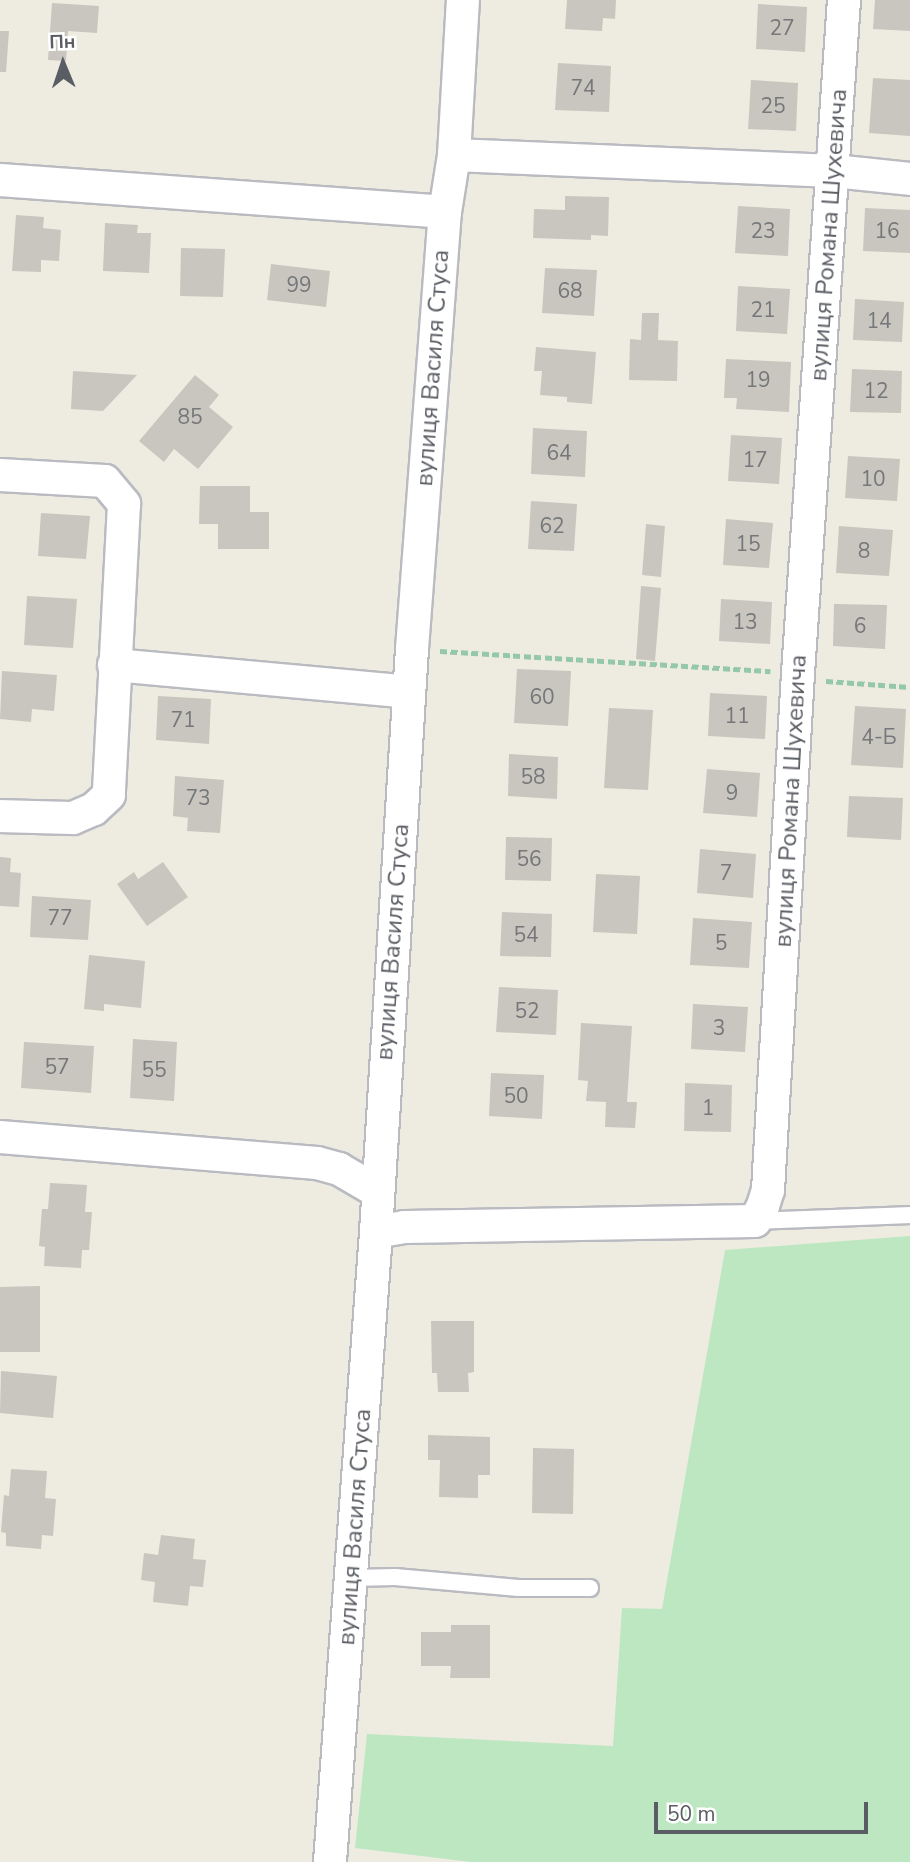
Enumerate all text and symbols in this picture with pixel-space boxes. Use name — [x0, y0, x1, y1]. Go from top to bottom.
house number: 27 — [769, 15, 795, 41]
north arrow — [28, 28, 98, 98]
text: Пн — [49, 29, 76, 55]
house number: 74 — [570, 75, 596, 101]
street label: вулиця Романа Шухевича — [804, 88, 854, 382]
house number: 25 — [760, 93, 786, 119]
house number: 23 — [750, 218, 776, 244]
house number: 16 — [874, 218, 900, 244]
street label: вулиця Василя Стуса — [410, 249, 456, 487]
house number: 99 — [286, 272, 312, 298]
house number: 68 — [557, 278, 583, 304]
house number: 21 — [750, 297, 776, 323]
house number: 14 — [866, 308, 892, 334]
house number: 19 — [745, 367, 771, 393]
house number: 12 — [863, 378, 889, 404]
house number: 85 — [177, 404, 203, 430]
house number: 64 — [546, 440, 572, 466]
house number: 17 — [742, 447, 768, 473]
house number: 10 — [860, 466, 886, 492]
house number: 62 — [539, 513, 565, 539]
house number: 15 — [735, 531, 761, 557]
house number: 8 — [858, 538, 870, 564]
house number: 13 — [732, 609, 758, 635]
house number: 6 — [854, 613, 866, 639]
street label: вулиця Романа Шухевича — [769, 654, 813, 948]
house number: 60 — [529, 684, 555, 710]
house number: 11 — [724, 703, 750, 729]
house number: 71 — [170, 707, 196, 733]
house number: 4-Б — [861, 724, 897, 750]
house number: 58 — [520, 764, 546, 790]
house number: 9 — [726, 780, 738, 806]
house number: 73 — [185, 785, 211, 811]
street label: вулиця Василя Стуса — [370, 823, 416, 1061]
house number: 56 — [516, 846, 542, 872]
house number: 7 — [720, 860, 732, 886]
house number: 77 — [47, 905, 73, 931]
house number: 54 — [513, 922, 539, 948]
house number: 5 — [715, 930, 727, 956]
house number: 52 — [514, 998, 540, 1024]
house number: 3 — [713, 1015, 725, 1041]
house number: 57 — [44, 1054, 70, 1080]
house number: 55 — [141, 1057, 167, 1083]
house number: 50 — [503, 1083, 529, 1109]
house number: 1 — [702, 1095, 714, 1121]
street label: вулиця Василя Стуса — [332, 1408, 378, 1646]
scale bar — [658, 1788, 872, 1832]
text: 50 m — [667, 1800, 716, 1828]

